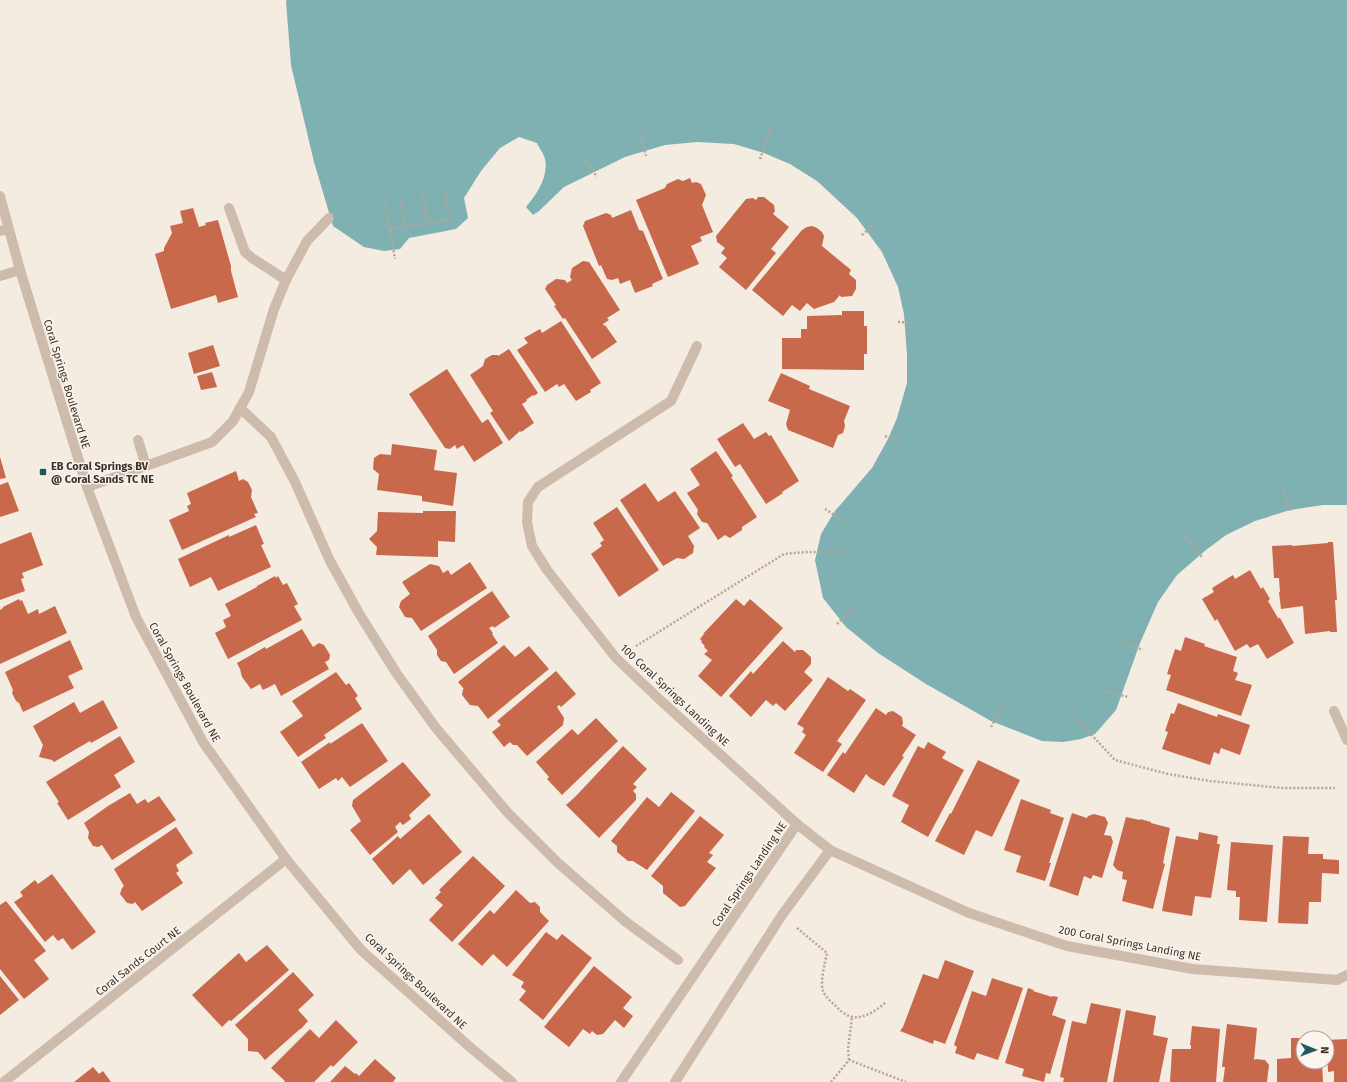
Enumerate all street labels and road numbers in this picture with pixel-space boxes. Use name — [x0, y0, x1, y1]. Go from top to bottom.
street label: Coral Springs Boulevard NE — [41, 318, 92, 451]
street label: Coral Springs Boulevard NE — [146, 620, 223, 744]
street label: 100 Coral Springs Landing NE — [618, 641, 732, 749]
street label: Coral Springs Landing NE — [709, 819, 790, 929]
street label: 200 Coral Springs Landing NE — [1058, 923, 1202, 964]
street label: Coral Sands Court NE — [93, 924, 184, 999]
street label: Coral Springs Boulevard NE — [362, 931, 470, 1032]

